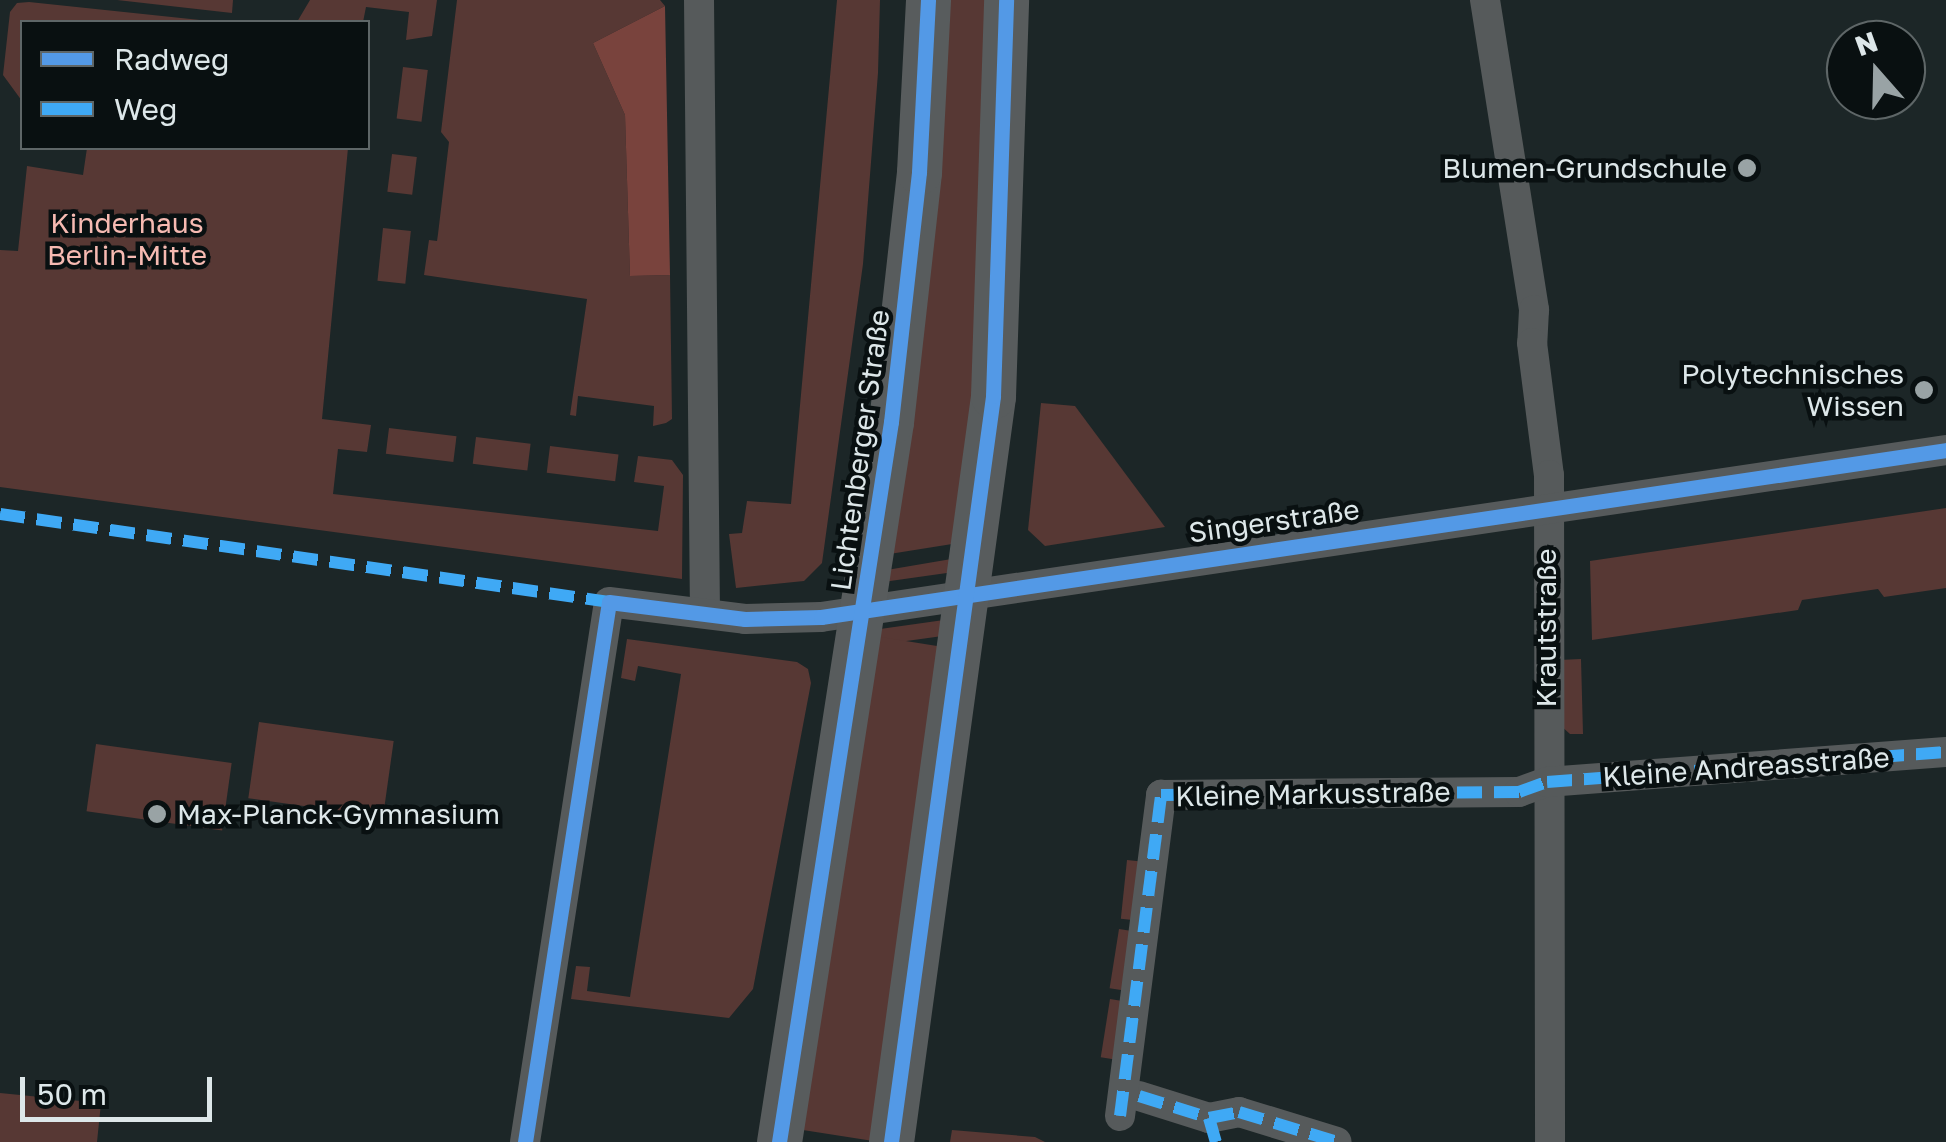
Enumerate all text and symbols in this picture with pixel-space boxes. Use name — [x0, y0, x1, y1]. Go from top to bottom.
legend — [20, 20, 370, 150]
north arrow — [1826, 20, 1926, 120]
text: N — [1851, 24, 1882, 62]
text: Radweg — [114, 41, 229, 77]
text: Weg — [114, 91, 177, 127]
place label: Blumen-Grundschule — [1442, 151, 1727, 185]
marker: Blumen-Grundschule — [1736, 157, 1758, 179]
park label: Kinderhaus Berlin-Mitte — [47, 206, 207, 272]
street label: Lichtenberger Straße — [824, 307, 896, 593]
place label: Polytechnisches Wissen — [1681, 357, 1904, 423]
marker: Polytechnisches Wissen — [1913, 379, 1935, 401]
street label: Singerstraße — [1186, 492, 1362, 550]
street label: Krautstraße — [1529, 549, 1563, 707]
street label: Kleine Andreasstraße — [1601, 740, 1891, 794]
street label: Kleine Markusstraße — [1175, 775, 1451, 813]
place label: Max-Planck-Gymnasium — [177, 797, 500, 831]
marker: Max-Planck-Gymnasium — [146, 803, 168, 825]
scale bar — [25, 1057, 218, 1119]
text: 50 m — [37, 1076, 107, 1112]

